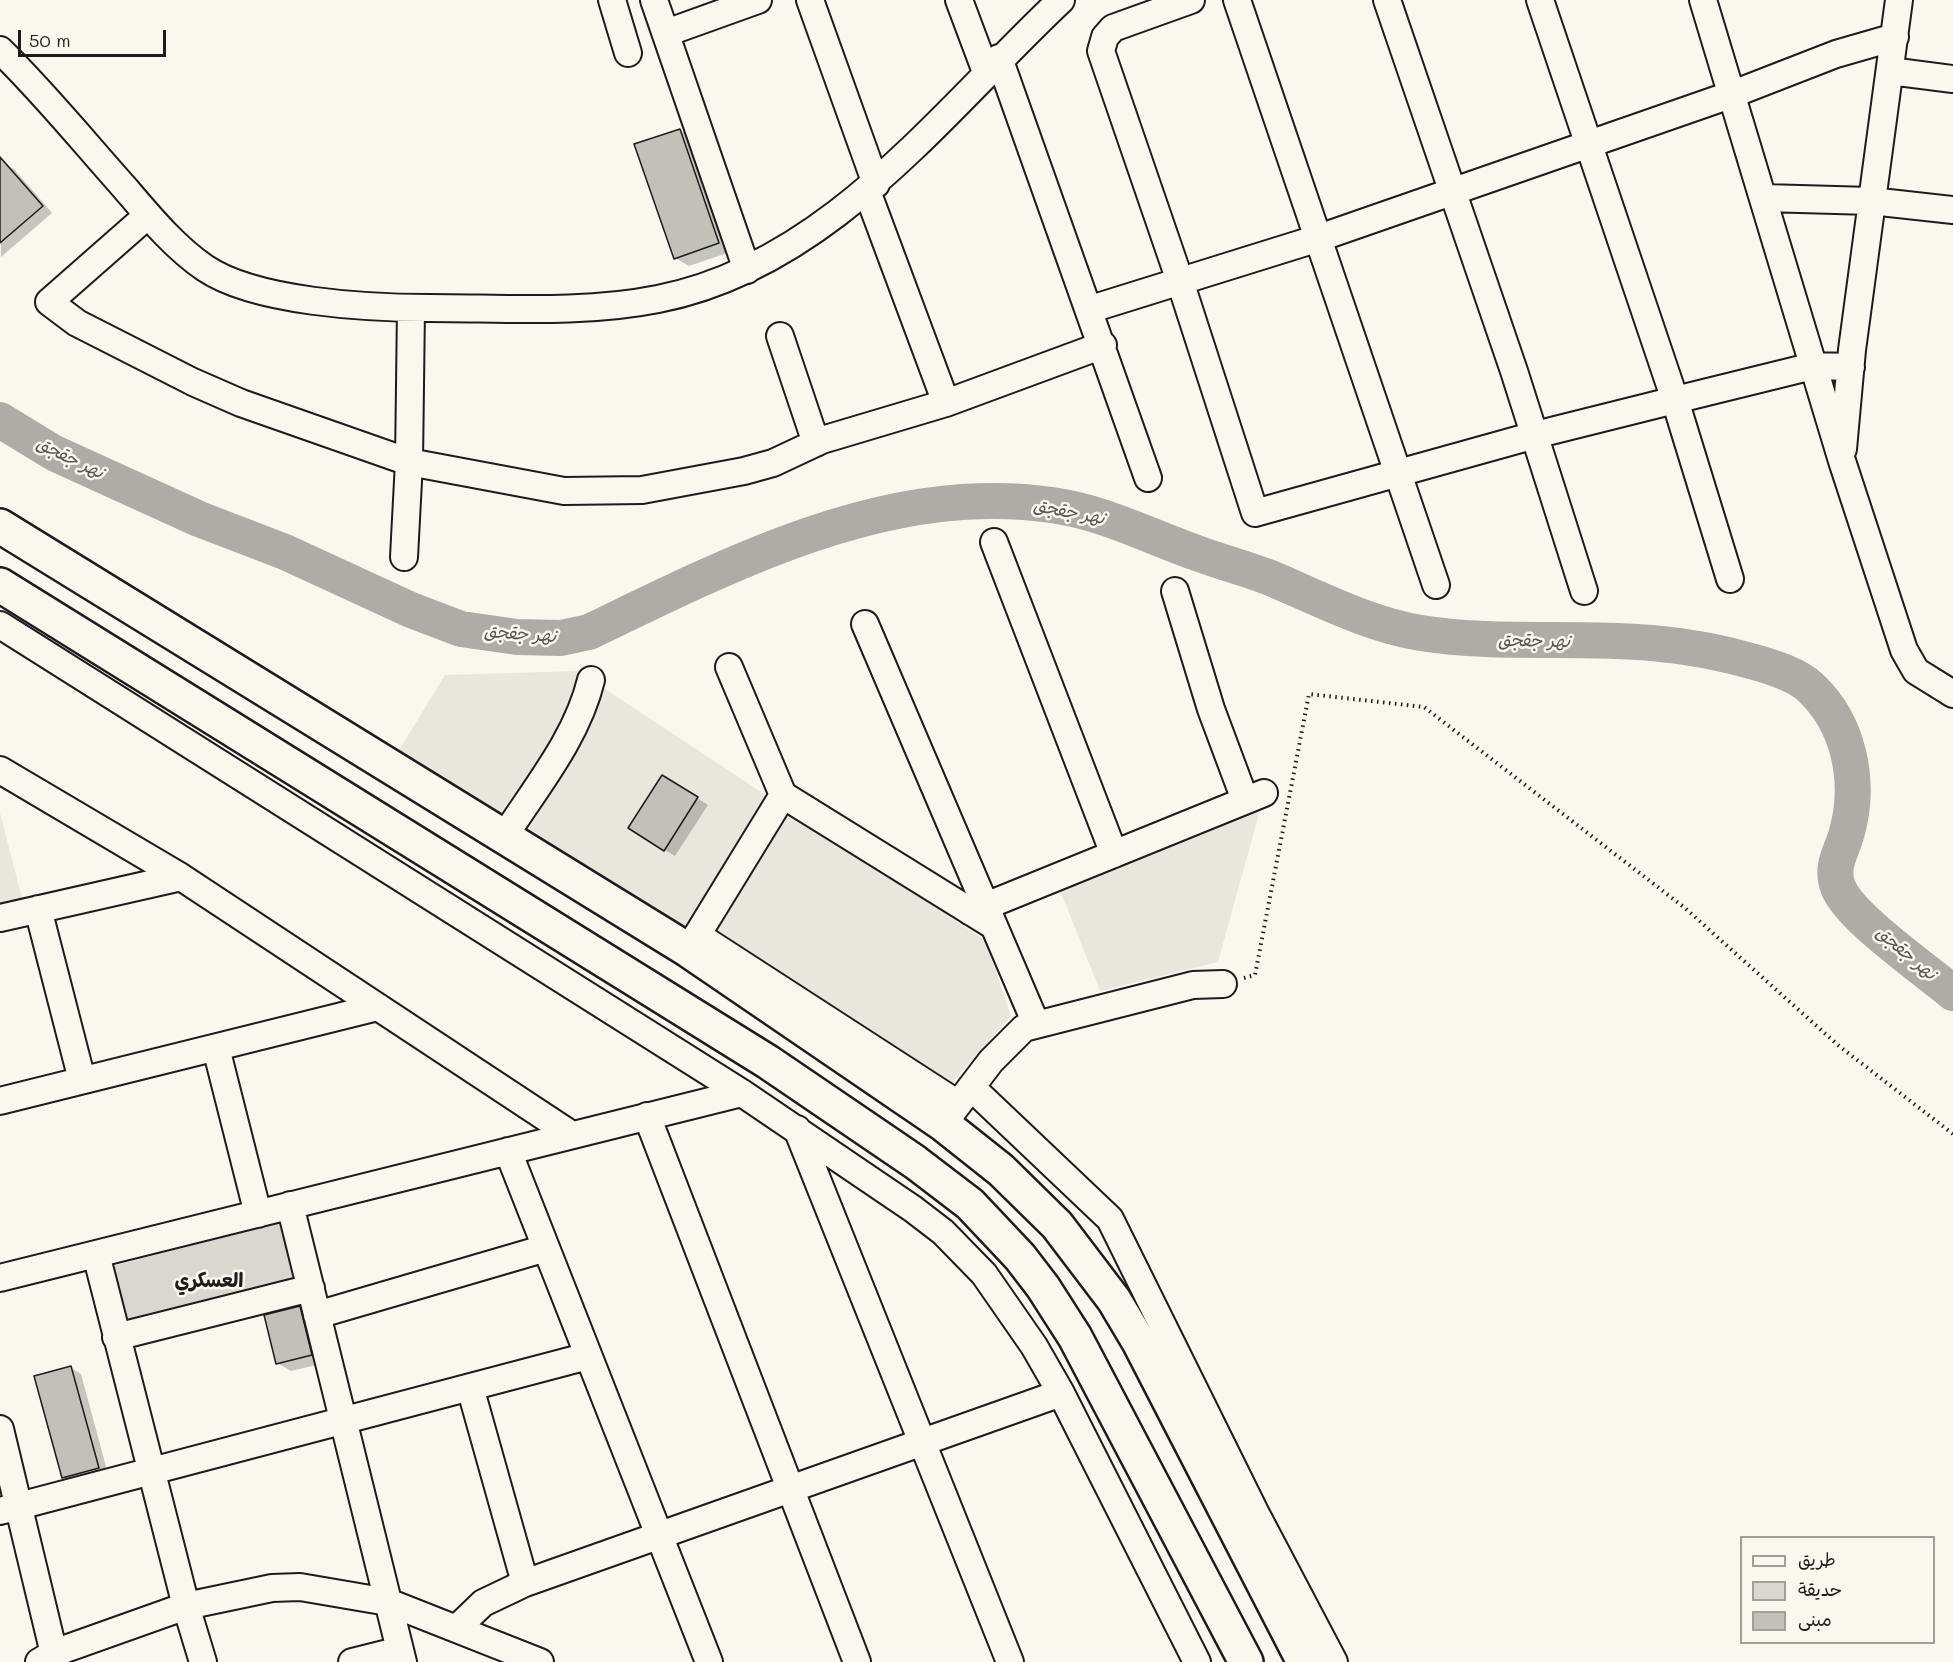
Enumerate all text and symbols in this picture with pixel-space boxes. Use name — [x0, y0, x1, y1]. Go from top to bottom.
scale bar — [21, 18, 170, 56]
text: 50 m — [29, 28, 71, 52]
water label: نهر جقجق — [33, 432, 107, 484]
water label: نهر جقجق — [1031, 494, 1107, 530]
water label: نهر جقجق — [483, 621, 557, 647]
water label: نهر جقجق — [1498, 630, 1570, 652]
water label: نهر جقجق — [1871, 921, 1941, 985]
district label: العسكري — [175, 1269, 243, 1293]
legend — [1740, 1536, 1935, 1644]
text: طريق — [1798, 1547, 1836, 1571]
text: حديقة — [1798, 1577, 1842, 1601]
text: مبنى — [1798, 1607, 1832, 1631]

